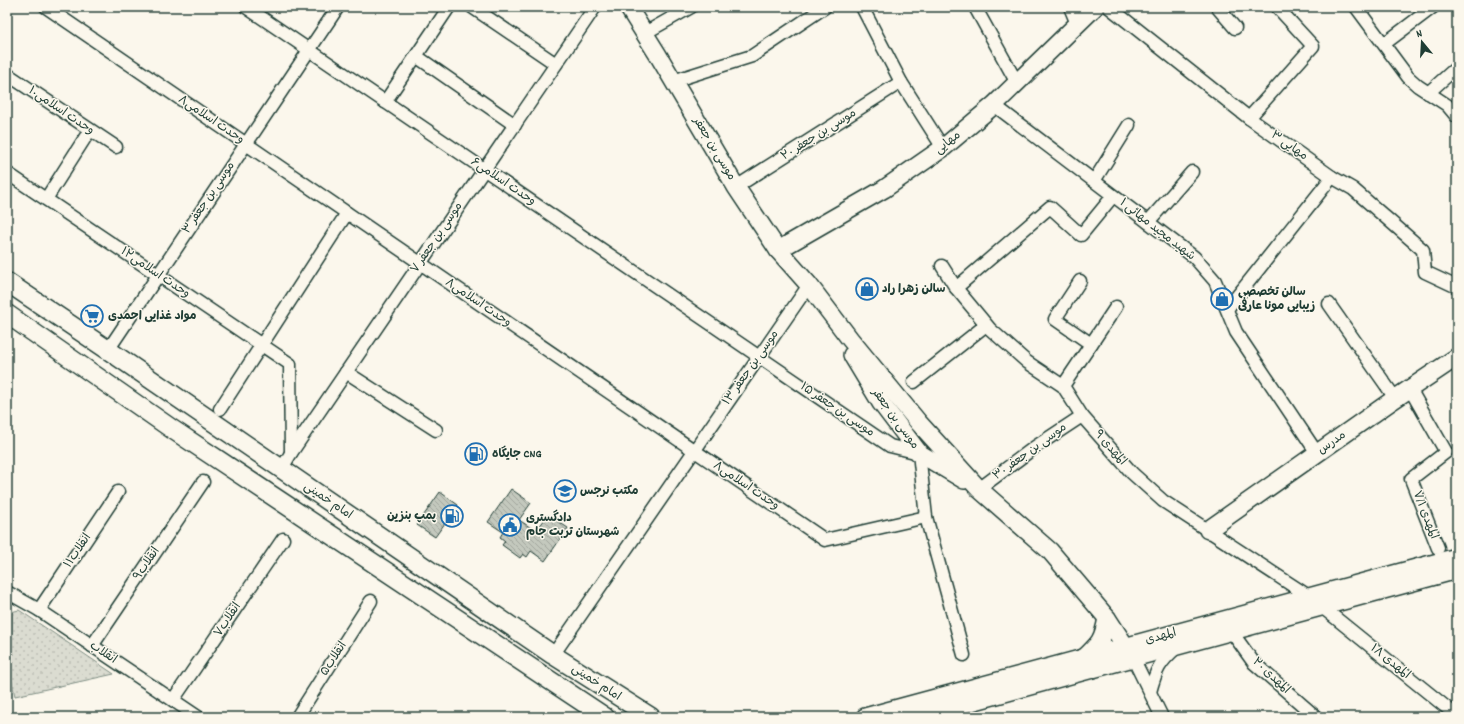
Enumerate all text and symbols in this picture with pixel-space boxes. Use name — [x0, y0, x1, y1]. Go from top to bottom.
north arrow — [1402, 22, 1442, 62]
text: N — [1414, 26, 1425, 43]
street label: وحدت اسلامی۱۰ — [25, 83, 97, 139]
street label: وحدت اسلامی۸ — [175, 92, 247, 148]
street label: موسی بن جعفر ۲۰ — [778, 105, 860, 165]
street label: موسی بن جعفر — [688, 113, 740, 184]
street label: مهایی — [931, 127, 965, 159]
street label: مهایی ۳ — [1267, 127, 1311, 165]
street label: وحدت اسلامی۶ — [467, 154, 539, 210]
street label: موسی بن جعفر ۳ — [179, 158, 239, 238]
street label: شهید مجید مهائی ۱ — [1115, 195, 1199, 265]
street label: موسی بن جعفر ۷ — [407, 199, 467, 277]
street label: وحدت اسلامی۱۲ — [117, 243, 193, 303]
street label: وحدت اسلامی۸ — [442, 275, 514, 331]
shop icon: سالن زهرا راد — [854, 276, 880, 302]
place label: سالن زهرا راد — [882, 281, 945, 298]
place label: سالن تخصصی زیبایی مونا عارفی — [1238, 284, 1315, 315]
shop icon: سالن تخصصی زیبایی مونا عارفی — [1209, 286, 1235, 312]
supermarket icon: مواد غذایی احمدی — [79, 303, 105, 329]
place label: مواد غذایی احمدی — [108, 308, 197, 325]
street label: موسی بن جعفر ۱۳ — [719, 327, 783, 409]
street label: موسی بن جعفر ۱۵ — [796, 379, 878, 441]
street label: موسی بن جعفر — [867, 384, 923, 453]
street label: موسی بن جعفر ۳۰ — [990, 419, 1070, 485]
street label: المهدی ۹ — [1090, 427, 1130, 469]
street label: مدرس — [1314, 427, 1350, 459]
fuel station icon: جایگاه CNG — [463, 441, 489, 467]
place label: جایگاه CNG — [492, 445, 542, 463]
street label: وحدت اسلامی۸ — [710, 458, 782, 514]
street label: امام خمینی — [300, 478, 356, 524]
school or university icon: مكتب نرجس — [552, 478, 578, 504]
place label: مكتب نرجس — [580, 483, 639, 500]
street label: المهدی ۷/۱ — [1408, 488, 1442, 542]
fuel station icon: پمپ بنزین — [439, 503, 465, 529]
place label: پمپ بنزین — [387, 508, 437, 525]
place label: دادگستری شهرستان تربت جام — [526, 509, 619, 541]
public building icon: دادگستری شهرستان تربت جام — [497, 512, 523, 538]
street label: انقلاب۱۱ — [60, 530, 96, 572]
street label: انقلاب۹ — [130, 544, 164, 584]
street label: انقلاب۷ — [210, 599, 246, 641]
street label: المهدی — [1143, 625, 1179, 649]
street label: انقلاب — [86, 638, 120, 668]
street label: انقلاب۵ — [317, 638, 351, 680]
street label: المهدی ۱۸ — [1366, 641, 1414, 683]
street label: المهدی ۲۰ — [1248, 654, 1294, 698]
street label: امام خمینی — [568, 661, 624, 705]

